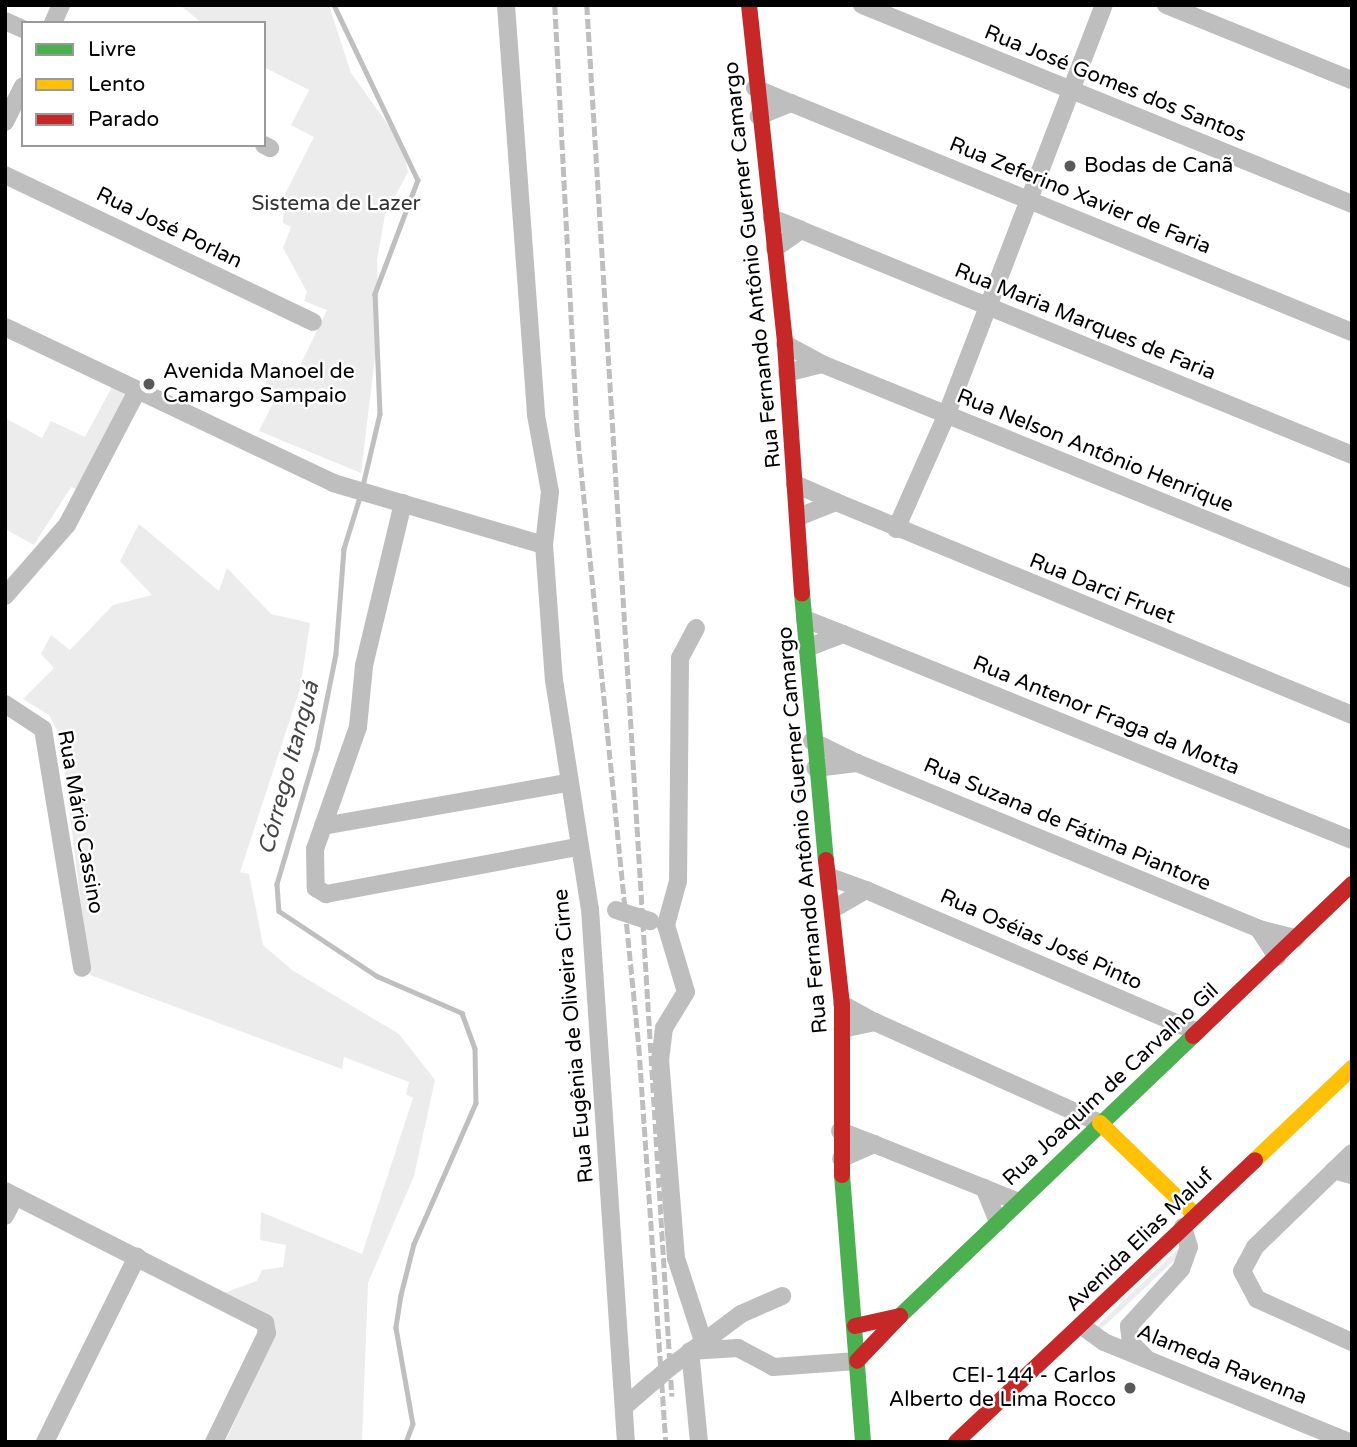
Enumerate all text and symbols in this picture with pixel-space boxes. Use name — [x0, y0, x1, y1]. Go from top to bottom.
street label: Rua José Gomes dos Santos — [981, 20, 1249, 148]
legend — [21, 21, 266, 147]
text: Livre — [88, 37, 136, 62]
street label: Rua Fernando Antônio Guerner Camargo — [719, 60, 787, 470]
text: Lento — [88, 72, 145, 97]
text: Parado — [88, 107, 159, 132]
street label: Rua Zeferino Xavier de Faria — [946, 132, 1214, 260]
place label: Bodas de Canã — [1084, 153, 1233, 179]
marker: Bodas de Canã — [1062, 158, 1078, 174]
street label: Rua José Porlan — [92, 182, 246, 274]
park label: Sistema de Lazer — [251, 191, 421, 217]
street label: Rua Maria Marques de Faria — [951, 258, 1219, 386]
place label: Avenida Manoel de Camargo Sampaio — [163, 359, 355, 409]
marker: Avenida Manoel de Camargo Sampaio — [141, 376, 157, 392]
street label: Rua Nelson Antônio Henrique — [953, 384, 1237, 518]
street label: Rua Darci Fruet — [1025, 548, 1179, 630]
street label: Rua Fernando Antônio Guerner Camargo — [773, 625, 833, 1035]
street label: Rua Antenor Fraga da Motta — [969, 651, 1243, 781]
water label: Córrego Itanguá — [253, 679, 325, 857]
street label: Rua Mário Cassino — [51, 728, 109, 916]
street label: Rua Suzana de Fátima Piantore — [920, 753, 1214, 897]
street label: Rua Oséias José Pinto — [936, 884, 1146, 996]
street label: Rua Eugênia de Oliveira Cirne — [549, 888, 599, 1184]
street label: Rua Joaquim de Carvalho Gil — [998, 978, 1224, 1192]
street label: Avenida Elias Maluf — [1061, 1163, 1219, 1317]
street label: Alameda Ravenna — [1133, 1319, 1311, 1411]
place label: CEI-144 - Carlos Alberto de Lima Rocco — [889, 1363, 1116, 1413]
marker: CEI-144 - Carlos Alberto de Lima Rocco — [1122, 1380, 1138, 1396]

